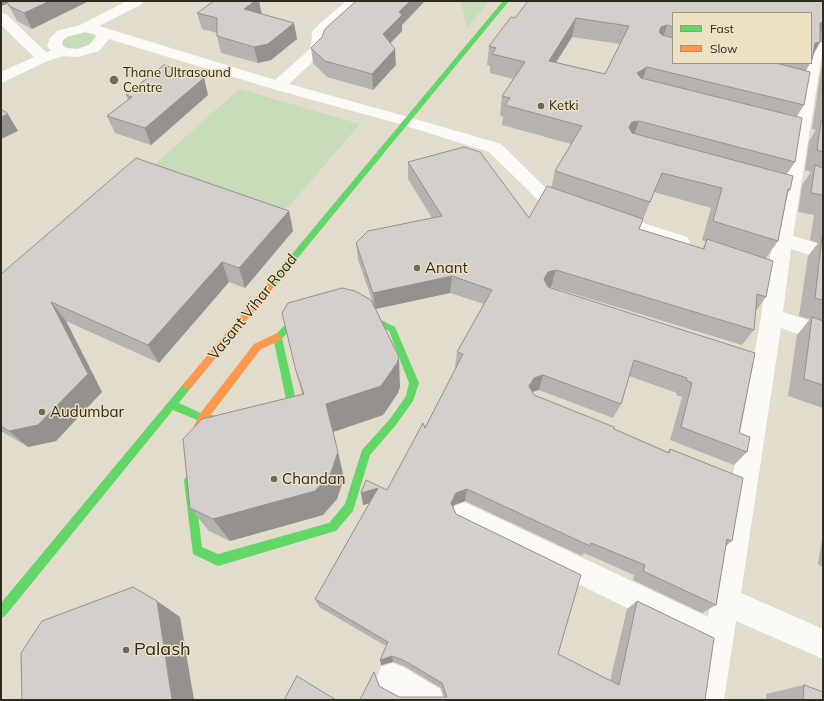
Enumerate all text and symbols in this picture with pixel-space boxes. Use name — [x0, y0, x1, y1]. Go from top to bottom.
legend — [672, 12, 812, 64]
text: Fast — [710, 21, 734, 36]
text: Slow — [710, 41, 738, 56]
place label: Thane Ultrasound Centre — [123, 65, 231, 96]
marker: Thane Ultrasound Centre — [108, 74, 120, 86]
place label: Ketki — [549, 98, 578, 114]
marker: Ketki — [536, 101, 546, 111]
street label: Vasant Vihar Road — [205, 250, 301, 364]
place label: Anant — [425, 259, 468, 277]
marker: Anant — [412, 263, 422, 273]
place label: Audumbar — [50, 403, 124, 421]
marker: Audumbar — [37, 407, 47, 417]
place label: Chandan — [282, 470, 346, 488]
marker: Chandan — [269, 474, 279, 484]
place label: Palash — [134, 639, 191, 661]
marker: Palash — [121, 645, 131, 655]

